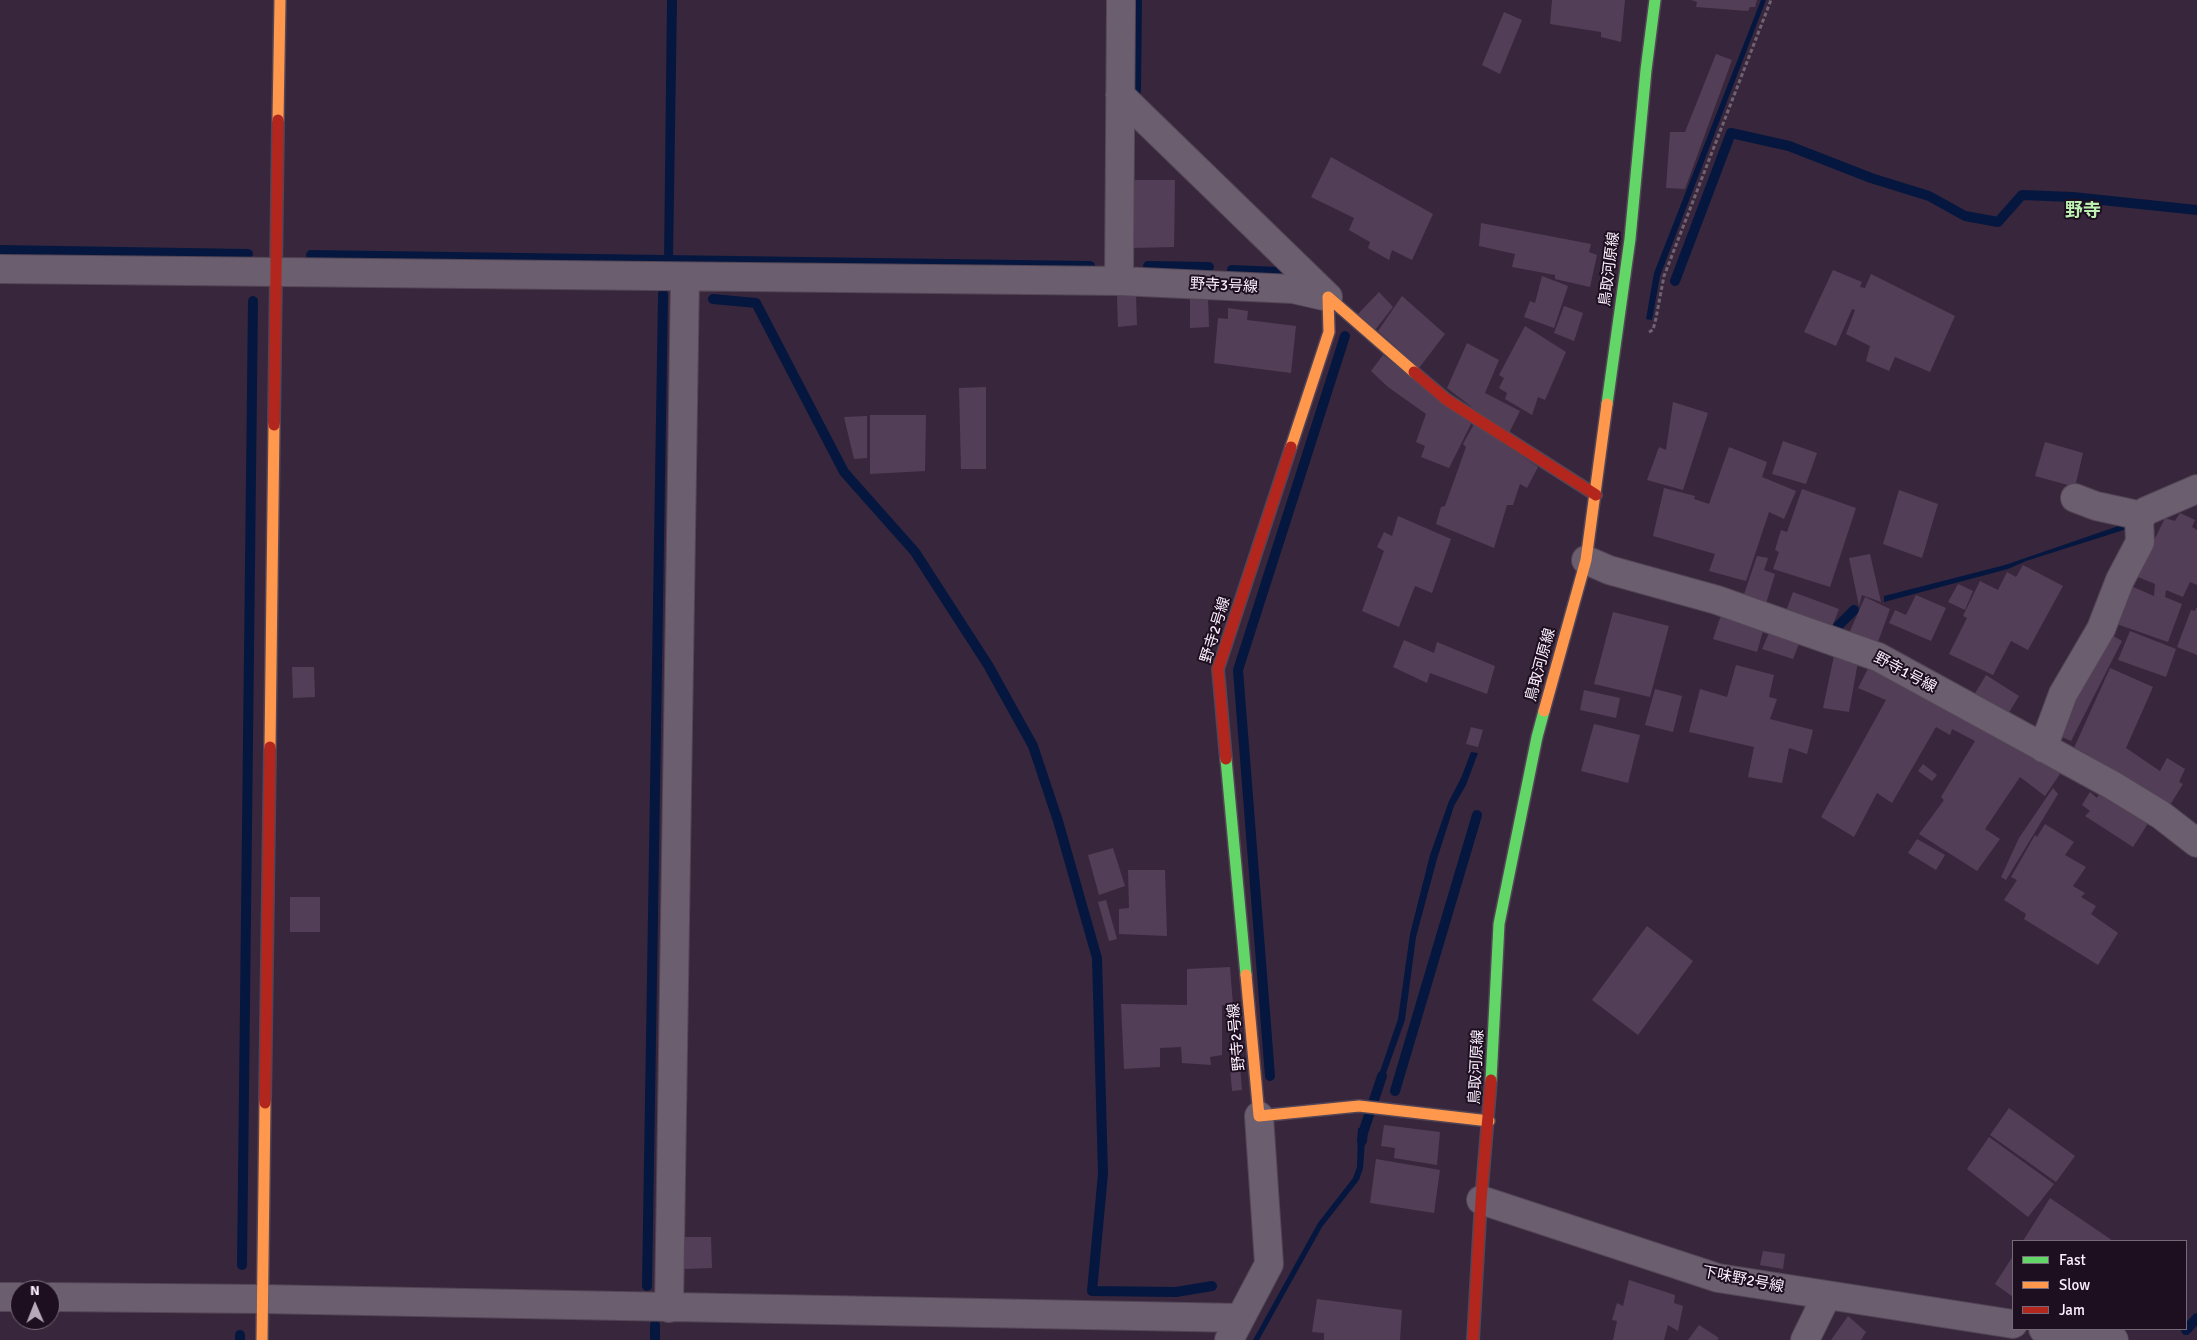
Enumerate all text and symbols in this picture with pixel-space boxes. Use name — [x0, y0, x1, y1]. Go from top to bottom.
district label: 野寺 — [2065, 200, 2101, 222]
street label: 鳥取河原線 — [1596, 231, 1624, 307]
street label: 野寺3号線 — [1190, 275, 1258, 297]
street label: 野寺2号線 — [1197, 595, 1235, 665]
street label: 鳥取河原線 — [1523, 626, 1559, 704]
street label: 野寺1号線 — [1871, 649, 1939, 697]
street label: 野寺2号線 — [1225, 1002, 1249, 1072]
street label: 鳥取河原線 — [1466, 1029, 1488, 1105]
legend — [2012, 1240, 2187, 1330]
text: Fast — [2059, 1251, 2086, 1269]
street label: 下味野2号線 — [1700, 1263, 1786, 1297]
text: Slow — [2059, 1276, 2090, 1294]
north arrow — [10, 1280, 60, 1330]
text: N — [30, 1282, 40, 1299]
text: Jam — [2059, 1301, 2085, 1319]

